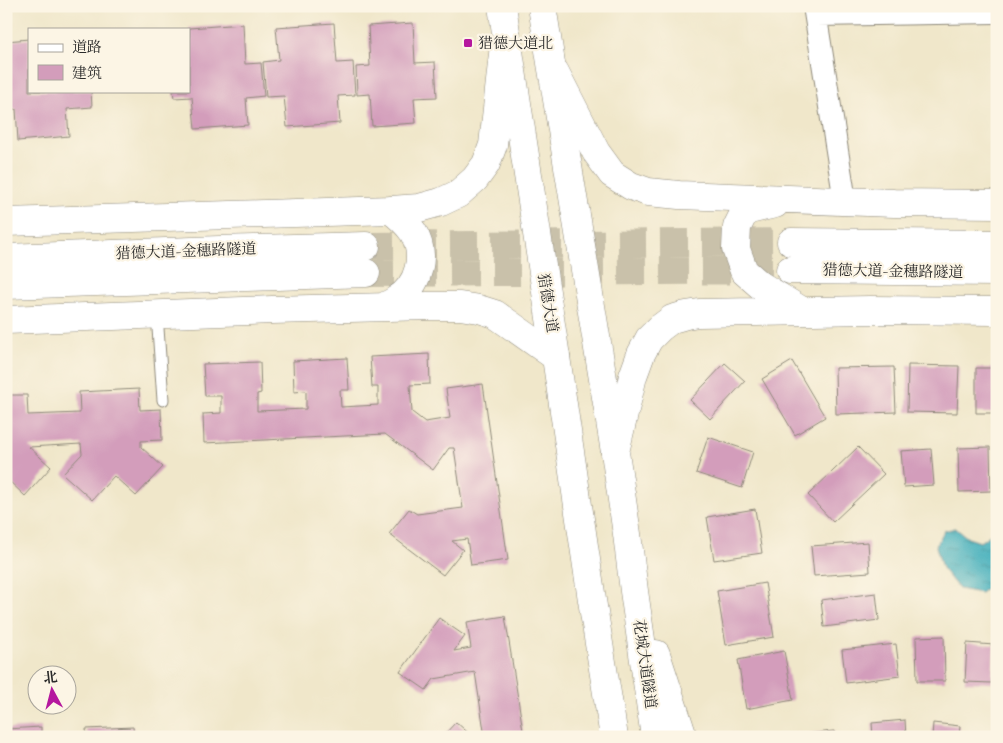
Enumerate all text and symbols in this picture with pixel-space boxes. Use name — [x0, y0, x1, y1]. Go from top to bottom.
legend — [28, 28, 190, 92]
place label: 猎德大道北 — [478, 34, 553, 53]
marker: 猎德大道北 — [462, 37, 474, 49]
text: 道路 — [72, 38, 102, 57]
text: 建筑 — [72, 64, 102, 83]
street label: 猎德大道-金穗路隧道 — [115, 240, 257, 263]
street label: 猎德大道-金穗路隧道 — [822, 261, 964, 282]
street label: 猎德大道 — [533, 272, 562, 334]
street label: 花城大道隧道 — [629, 618, 660, 710]
north arrow — [28, 666, 78, 716]
text: 北 — [42, 668, 59, 688]

